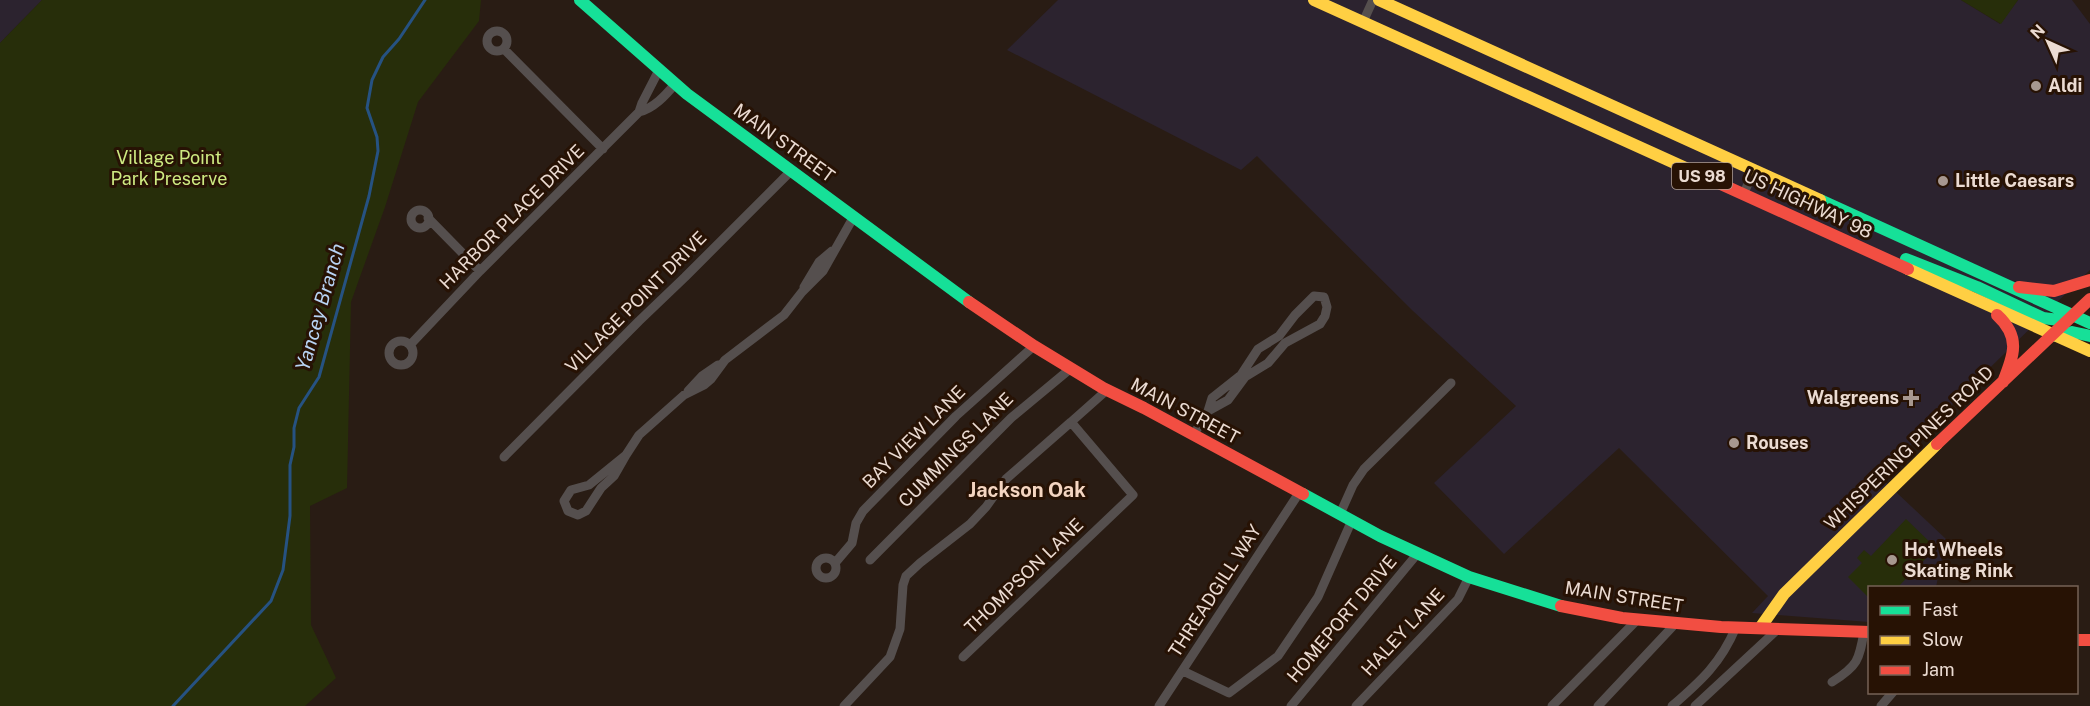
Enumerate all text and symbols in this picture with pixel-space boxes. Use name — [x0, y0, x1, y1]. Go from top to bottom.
north arrow — [2018, 12, 2078, 72]
text: N — [2027, 21, 2049, 43]
place label: Aldi — [2048, 75, 2082, 96]
marker: Aldi — [2029, 79, 2043, 93]
street label: MAIN STREET — [730, 99, 839, 186]
street label: HARBOR PLACE DRIVE — [435, 140, 588, 293]
park label: Village Point Park Preserve — [111, 147, 227, 189]
road number: US 98 — [1672, 163, 1732, 189]
street label: US HIGHWAY 98 — [1741, 165, 1876, 243]
place label: Little Caesars — [1955, 170, 2074, 191]
marker: Little Caesars — [1936, 174, 1950, 188]
street label: VILLAGE POINT DRIVE — [561, 227, 710, 376]
water label: Yancey Branch — [290, 240, 350, 374]
street label: WHISPERING PINES ROAD — [1820, 361, 1998, 534]
street label: MAIN STREET — [1127, 373, 1243, 448]
street label: BAY VIEW LANE — [858, 381, 969, 492]
place label: Walgreens — [1807, 387, 1899, 408]
street label: CUMMINGS LANE — [894, 388, 1017, 511]
marker: Walgreens — [1904, 391, 1918, 405]
place label: Rouses — [1746, 432, 1809, 453]
marker: Rouses — [1727, 436, 1741, 450]
district label: Jackson Oak — [968, 478, 1086, 502]
street label: THOMPSON LANE — [960, 514, 1087, 638]
street label: THREADGILL WAY — [1164, 521, 1265, 661]
place label: Hot Wheels Skating Rink — [1904, 539, 2014, 581]
street label: HOMEPORT DRIVE — [1282, 551, 1401, 686]
marker: Hot Wheels Skating Rink — [1885, 553, 1899, 567]
street label: MAIN STREET — [1563, 577, 1685, 616]
street label: HALEY LANE — [1357, 584, 1448, 680]
legend — [1868, 586, 2078, 694]
text: Fast — [1922, 599, 1958, 620]
text: Slow — [1922, 629, 1963, 650]
text: Jam — [1922, 659, 1955, 680]

